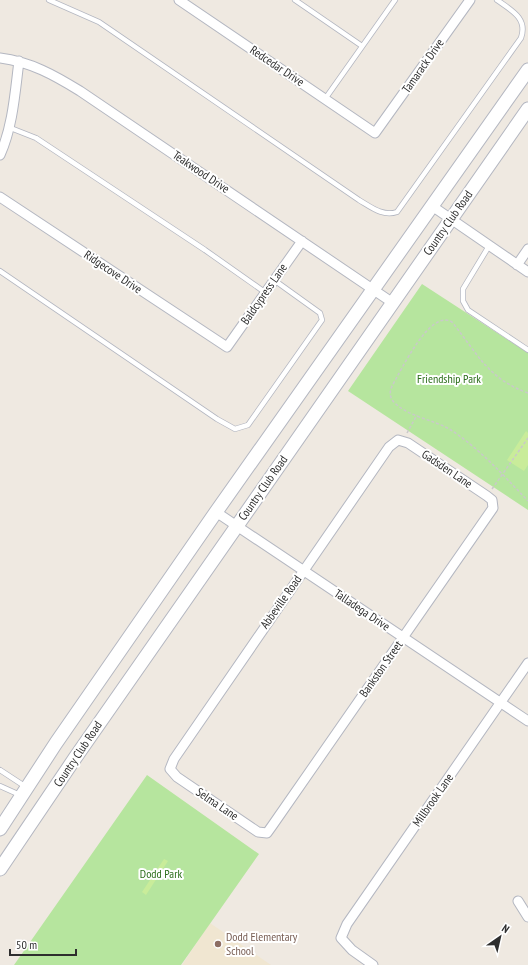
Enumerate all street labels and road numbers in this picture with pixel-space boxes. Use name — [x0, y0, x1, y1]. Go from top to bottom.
street label: Tamarack Drive — [398, 36, 447, 96]
street label: Redcedar Drive — [247, 42, 307, 89]
street label: Teakwood Drive — [170, 147, 233, 196]
street label: Country Club Road — [420, 187, 475, 258]
street label: Ridgecove Drive — [81, 247, 145, 296]
street label: Baldcypress Lane — [237, 260, 290, 327]
street label: Gadsden Lane — [419, 446, 475, 491]
street label: Country Club Road — [235, 452, 290, 523]
street label: Abbeville Road — [257, 572, 304, 631]
street label: Talladega Drive — [332, 585, 393, 634]
street label: Bankston Street — [356, 637, 406, 700]
street label: Country Club Road — [50, 718, 105, 789]
street label: Millbrook Lane — [409, 770, 456, 829]
street label: Selma Lane — [193, 784, 241, 823]

